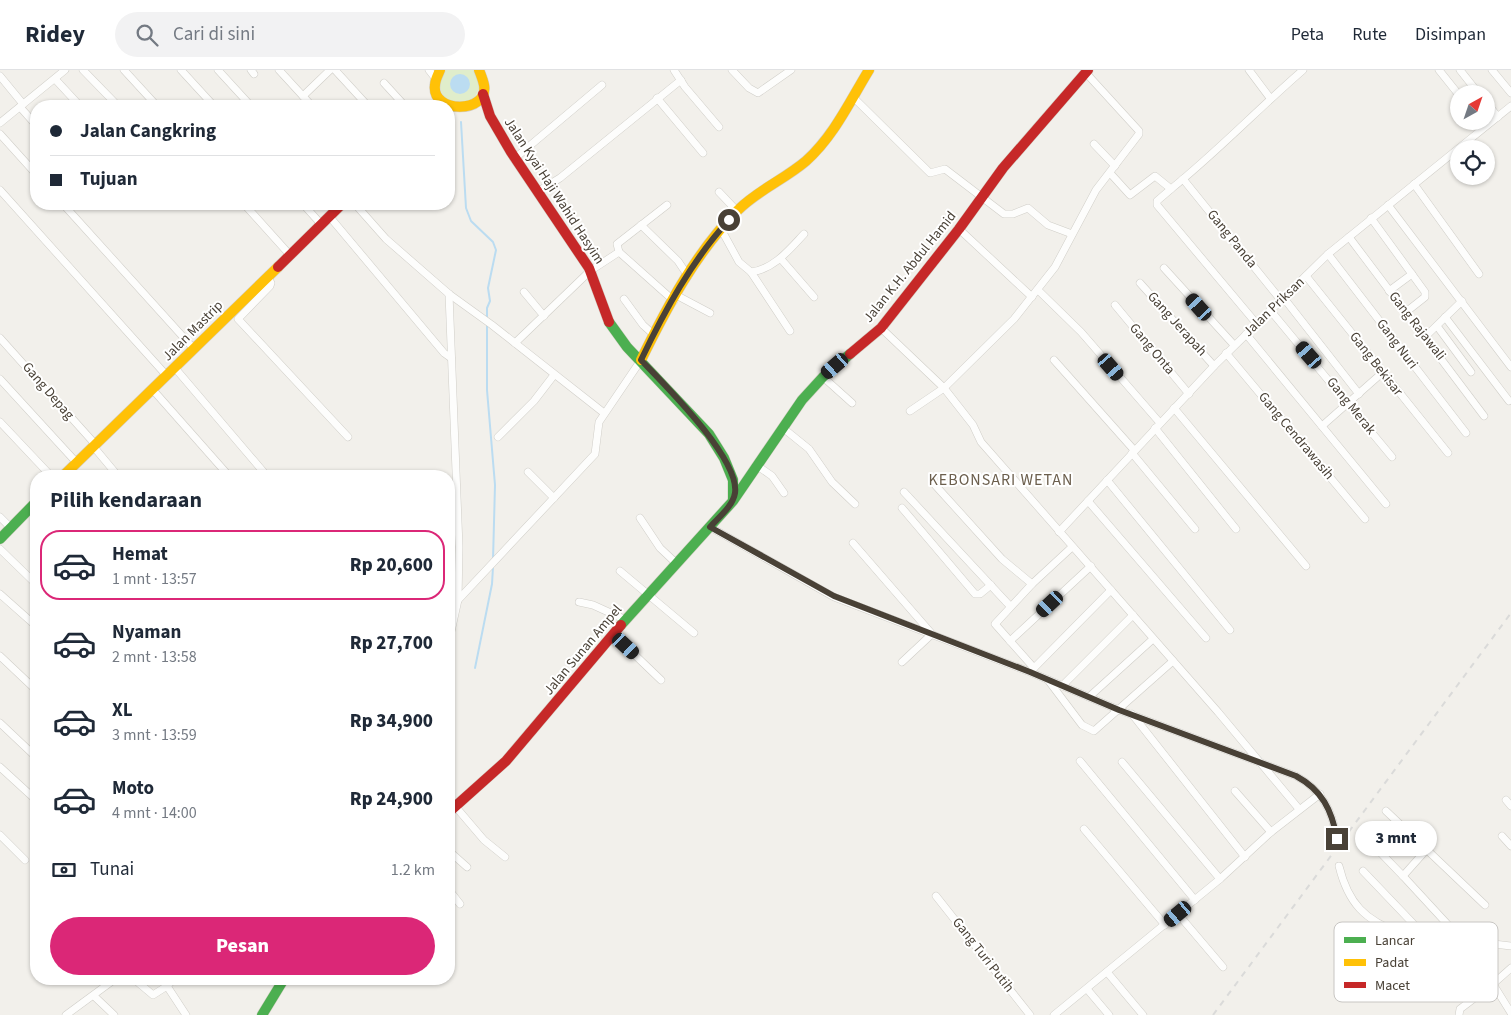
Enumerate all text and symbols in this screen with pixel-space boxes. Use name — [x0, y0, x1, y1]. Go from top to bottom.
search box — [115, 12, 465, 57]
text: Ridey — [25, 17, 85, 52]
icon: search — [133, 21, 161, 49]
text: Cari di sini — [173, 21, 255, 48]
text: Peta — [1291, 22, 1324, 47]
text: Rute — [1352, 22, 1387, 47]
text: Disimpan — [1415, 22, 1486, 47]
north arrow — [1450, 85, 1495, 130]
map controls — [1450, 85, 1495, 185]
street label: Jalan Kyai Haji Wahid Hasyim — [499, 114, 609, 268]
text: Jalan Cangkring — [80, 118, 216, 145]
button: locate — [1450, 140, 1495, 185]
text: Tujuan — [80, 166, 138, 193]
street label: Gang Panda — [1202, 205, 1262, 273]
street label: Jalan K.H. Abdul Hamid — [859, 207, 961, 327]
route start — [718, 209, 740, 231]
street label: Jalan Priksan — [1239, 273, 1309, 341]
street label: Gang Jerapah — [1143, 287, 1211, 361]
street label: Gang Rajawali — [1384, 287, 1450, 365]
car — [1183, 291, 1214, 323]
street label: Jalan Mastrip — [158, 296, 228, 366]
street label: Gang Nuri — [1372, 315, 1422, 373]
street label: Gang Onta — [1125, 319, 1179, 379]
street label: Gang Bekisar — [1345, 328, 1408, 400]
car — [1293, 339, 1324, 371]
car — [818, 350, 851, 382]
car — [1095, 351, 1126, 383]
street label: Gang Depag — [17, 358, 79, 424]
street label: Gang Merak — [1322, 373, 1380, 439]
street label: Gang Cendrawasih — [1253, 388, 1339, 484]
district label: KEBONSARI WETAN — [929, 469, 1073, 491]
text: Pilih kendaraan — [50, 484, 202, 516]
text: Hemat — [112, 541, 168, 568]
icon: car — [52, 543, 97, 588]
text: Rp 20,600 — [350, 552, 433, 579]
text: 1 mnt · 13:57 — [112, 568, 197, 590]
car — [1033, 588, 1066, 620]
street label: Jalan Sunan Ampel — [539, 600, 627, 700]
text: Nyaman — [112, 619, 181, 646]
icon: car — [52, 621, 97, 666]
text: Rp 27,700 — [350, 630, 433, 657]
car — [609, 630, 642, 662]
text: 2 mnt · 13:58 — [112, 646, 197, 668]
text: XL — [112, 697, 133, 724]
icon: car — [52, 699, 97, 744]
text: Rp 34,900 — [350, 708, 433, 735]
text: 3 mnt · 13:59 — [112, 724, 197, 746]
text: Moto — [112, 775, 154, 802]
icon: car — [52, 777, 97, 822]
text: Rp 24,900 — [350, 786, 433, 813]
text: 4 mnt · 14:00 — [112, 802, 197, 824]
callout: 3 mnt — [1354, 822, 1437, 856]
text: 3 mnt — [1375, 827, 1417, 849]
route end — [1326, 828, 1348, 850]
icon: cash — [50, 856, 78, 884]
text: Tunai — [90, 856, 134, 883]
text: 1.2 km — [391, 859, 435, 881]
car — [1161, 899, 1194, 929]
street label: Gang Turi Putih — [947, 913, 1019, 997]
button: Pesan — [50, 917, 435, 975]
legend — [1334, 922, 1498, 1002]
text: Lancar — [1375, 931, 1415, 951]
text: Padat — [1375, 953, 1409, 973]
text: Macet — [1375, 976, 1410, 996]

